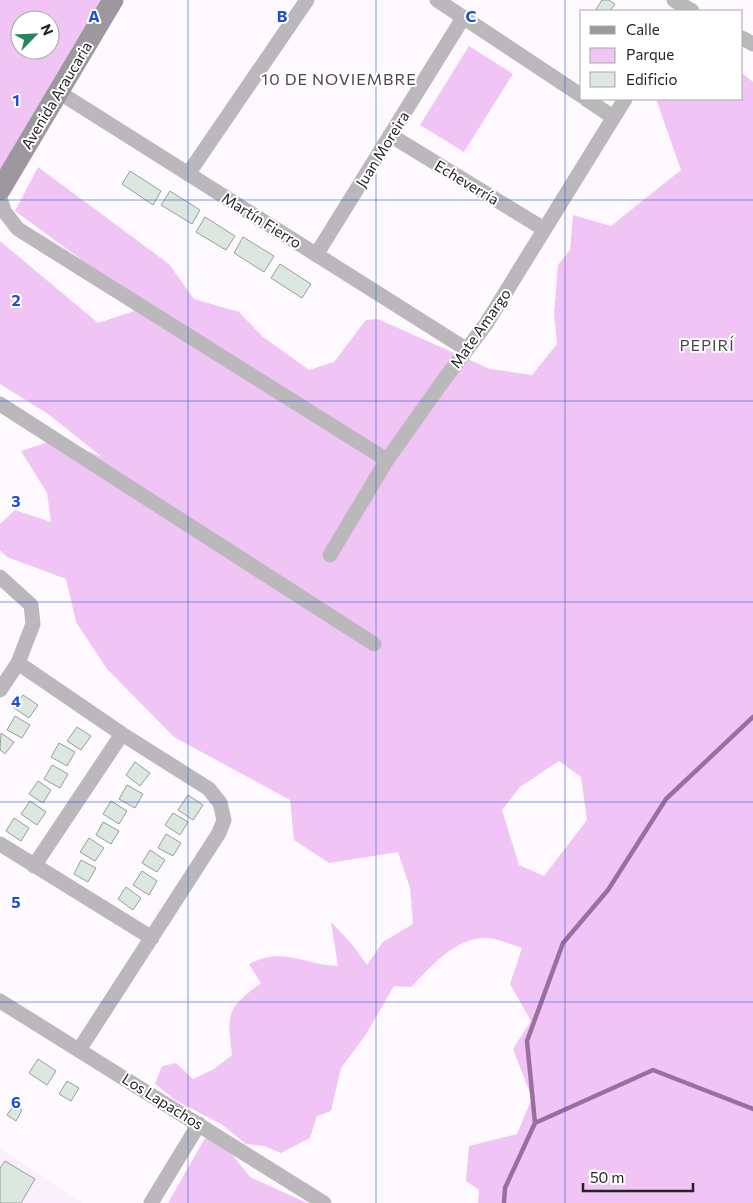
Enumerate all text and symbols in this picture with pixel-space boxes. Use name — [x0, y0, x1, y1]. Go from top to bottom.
text: A — [88, 6, 100, 25]
text: B — [277, 6, 288, 25]
text: C — [466, 6, 477, 25]
north arrow — [10, 10, 60, 60]
legend — [580, 10, 743, 100]
text: Calle — [626, 20, 660, 38]
text: N — [37, 21, 57, 38]
street label: Avenida Araucaria — [17, 38, 95, 152]
text: Parque — [626, 45, 674, 63]
district label: 10 DE NOVIEMBRE — [261, 69, 417, 88]
text: Edificio — [626, 70, 677, 88]
text: 1 — [12, 90, 20, 109]
street label: Juan Moreira — [351, 108, 413, 190]
street label: Echeverría — [432, 156, 502, 208]
street label: Martín Fierro — [219, 188, 305, 252]
street label: Mate Amargo — [446, 285, 514, 371]
text: 2 — [11, 290, 21, 309]
district label: PEPIRÍ — [679, 335, 735, 354]
text: 3 — [11, 491, 21, 510]
text: 4 — [11, 691, 21, 710]
text: 5 — [11, 892, 21, 911]
street label: Los Lapachos — [119, 1069, 207, 1133]
text: 6 — [11, 1092, 21, 1111]
scale bar — [583, 1160, 693, 1192]
text: 50 m — [590, 1168, 624, 1186]

